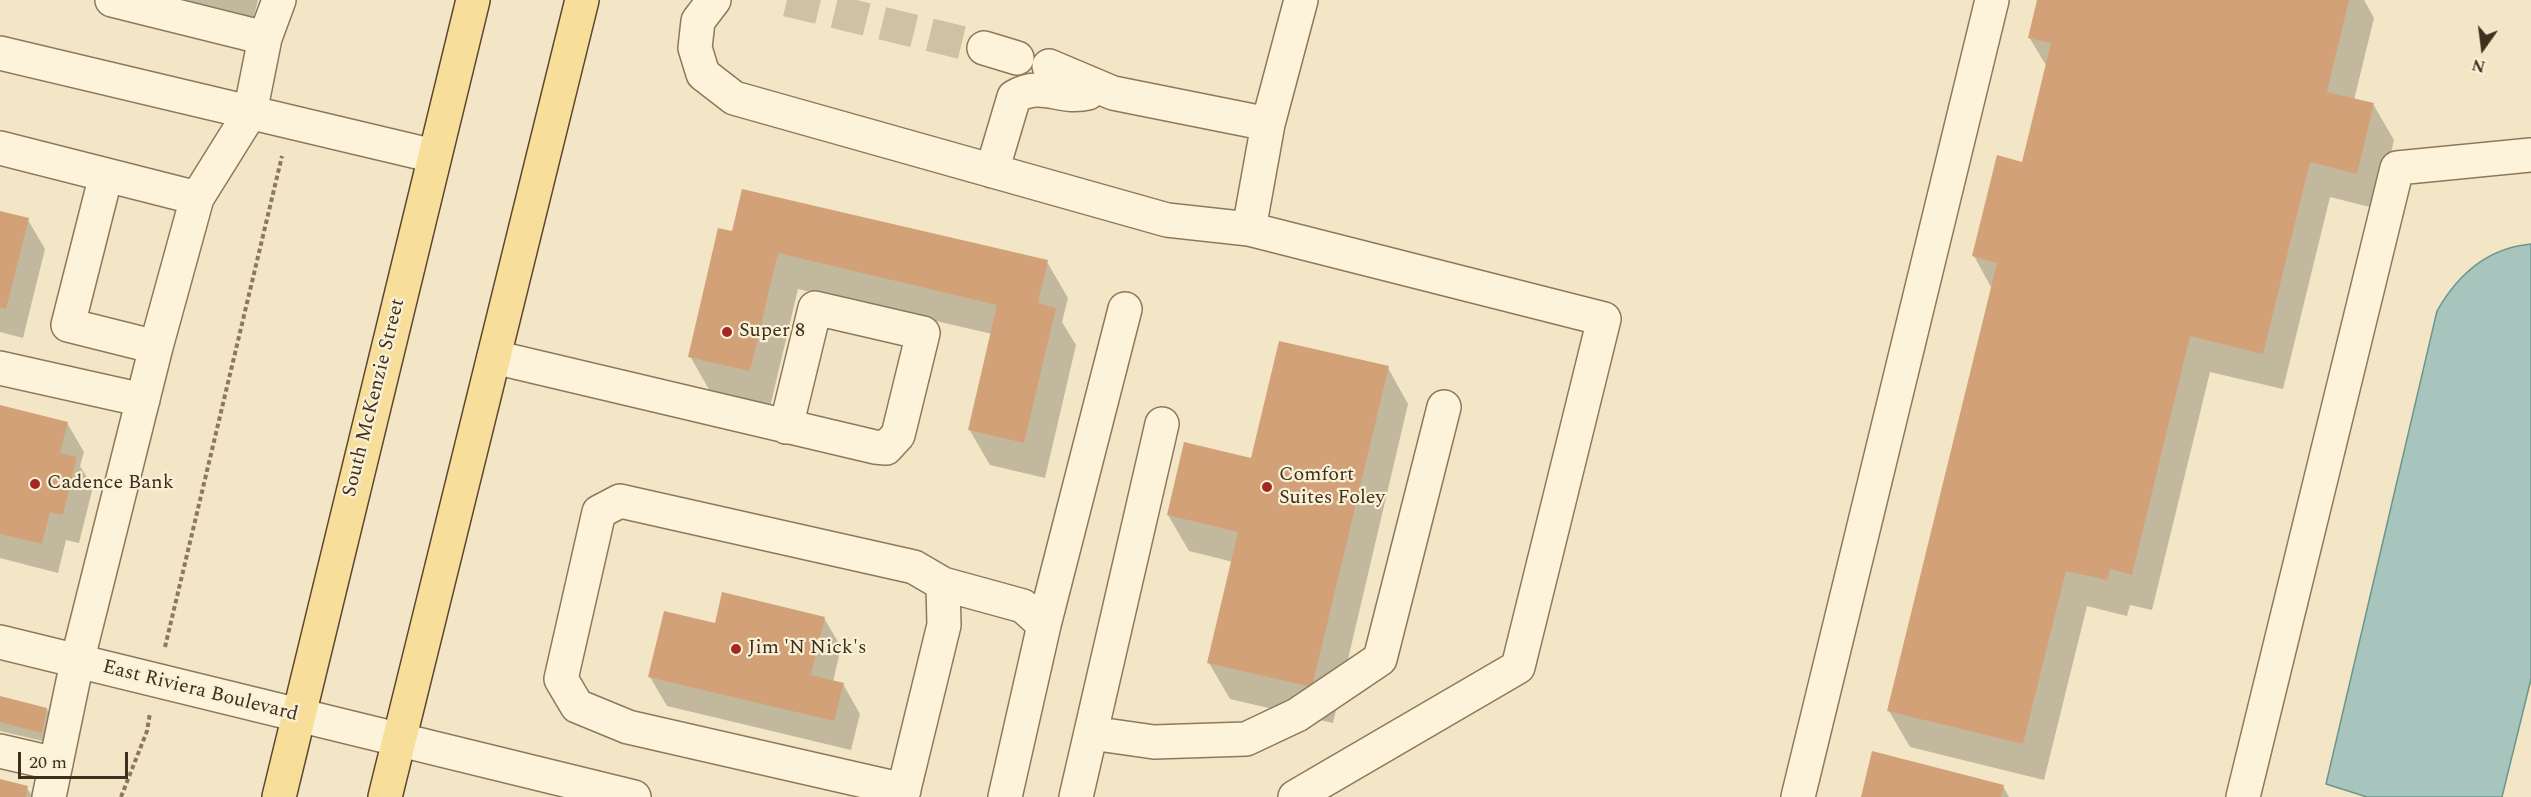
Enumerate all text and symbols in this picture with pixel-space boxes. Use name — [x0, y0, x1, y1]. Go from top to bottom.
north arrow — [2453, 18, 2513, 78]
text: N — [2469, 52, 2488, 79]
street label: South McKenzie Street — [339, 296, 411, 500]
place label: Super 8 — [739, 320, 805, 344]
marker: Super 8 — [720, 325, 734, 339]
place label: Comfort Suites Foley — [1279, 464, 1385, 511]
place label: Cadence Bank — [47, 472, 174, 496]
marker: Cadence Bank — [28, 477, 42, 491]
marker: Comfort Suites Foley — [1260, 480, 1274, 494]
place label: Jim 'N Nick's — [748, 637, 867, 661]
marker: Jim 'N Nick's — [729, 642, 743, 656]
street label: East Riviera Boulevard — [100, 656, 300, 728]
scale bar — [21, 740, 130, 778]
text: 20 m — [29, 749, 67, 776]

